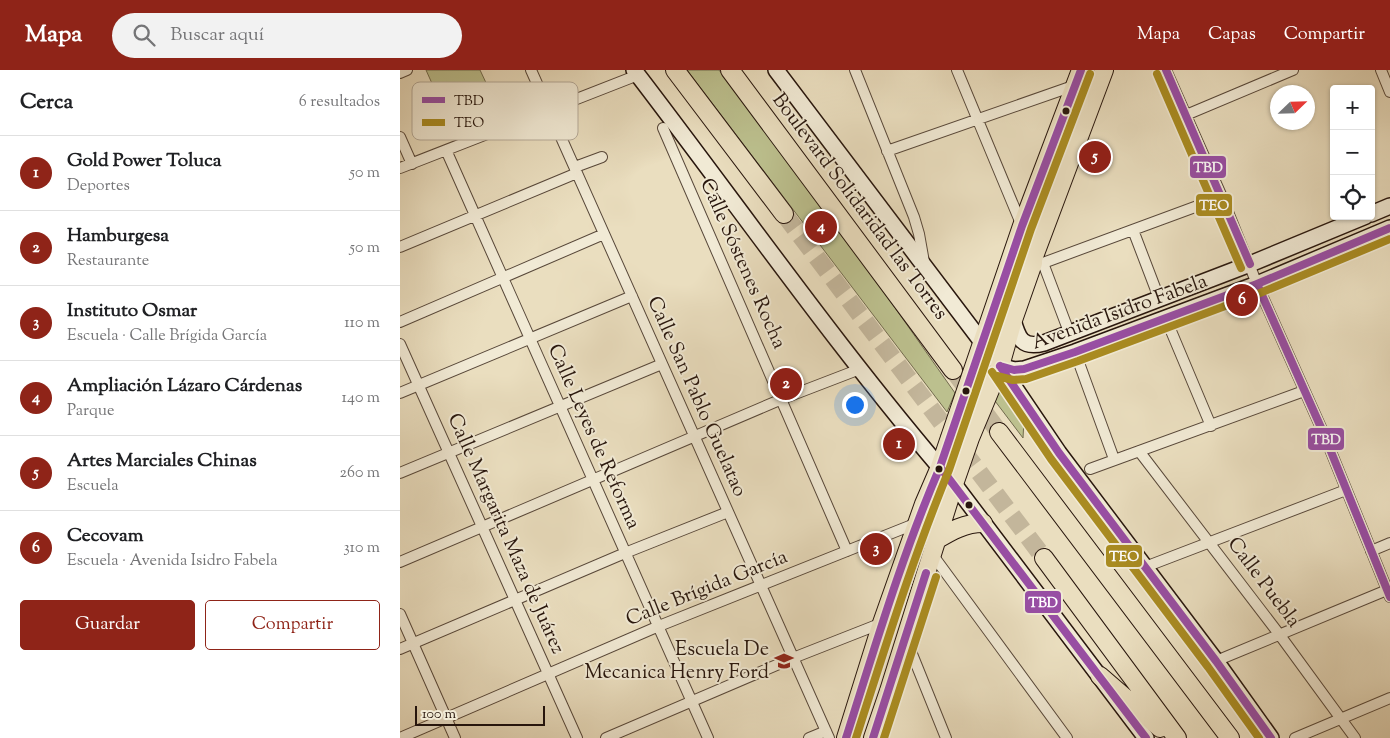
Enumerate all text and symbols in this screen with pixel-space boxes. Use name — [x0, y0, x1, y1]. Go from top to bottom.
search box — [112, 13, 462, 58]
text: Mapa — [25, 18, 82, 52]
icon: search — [130, 21, 158, 49]
text: Buscar aquí — [170, 22, 264, 49]
text: Mapa — [1137, 22, 1180, 48]
text: Capas — [1208, 22, 1256, 48]
text: Compartir — [1284, 22, 1365, 48]
legend — [412, 82, 578, 140]
north arrow — [1270, 85, 1315, 130]
map controls — [1330, 85, 1375, 220]
button: + — [1330, 85, 1375, 130]
text: Cerca — [20, 88, 73, 118]
street label: Boulevard Solidaridad las Torres — [764, 88, 954, 327]
text: 6 resultados — [299, 91, 380, 114]
text: TBD — [454, 92, 484, 112]
unlabelled marker — [1061, 106, 1071, 116]
text: TEO — [454, 114, 484, 134]
button: − — [1330, 130, 1375, 175]
pin: 5 — [1079, 138, 1111, 176]
text: Gold Power Toluca — [67, 148, 222, 175]
line badge: TBD — [1189, 155, 1227, 179]
text: TBD — [1193, 159, 1223, 179]
text: 1 — [33, 162, 39, 185]
text: 50 m — [349, 162, 380, 185]
street label: Calle Sóstenes Rocha — [691, 174, 793, 354]
text: Deportes — [67, 175, 130, 198]
button: locate — [1330, 175, 1375, 220]
line badge: TEO — [1195, 193, 1233, 217]
text: TEO — [1199, 197, 1229, 217]
pin: 4 — [805, 208, 837, 246]
text: Hamburgesa — [67, 223, 169, 250]
text: 2 — [32, 237, 40, 260]
text: 50 m — [349, 237, 380, 260]
text: Restaurante — [67, 250, 149, 273]
street label: Avenida Isidro Fabela — [1028, 268, 1212, 358]
pin: 6 — [1226, 281, 1258, 319]
street label: Calle San Pablo Guelatao — [639, 292, 753, 502]
text: Instituto Osmar — [67, 298, 197, 325]
text: 3 — [33, 312, 39, 335]
text: 110 m — [344, 312, 380, 335]
text: Escuela · Calle Brígida García — [67, 325, 267, 348]
street label: Calle Leyes de Reforma — [539, 340, 647, 534]
pin: 2 — [770, 365, 802, 403]
text: Ampliación Lázaro Cárdenas — [67, 373, 302, 400]
unlabelled marker — [961, 386, 971, 396]
text: 4 — [32, 387, 40, 410]
text: 140 m — [342, 387, 380, 410]
your location — [842, 392, 868, 418]
text: Parque — [67, 400, 114, 423]
street label: Calle Margarita Maza de Juárez — [439, 409, 571, 659]
pin: 1 — [883, 425, 915, 463]
line badge: TBD — [1307, 427, 1345, 451]
text: TBD — [1311, 431, 1341, 451]
text: Artes Marciales Chinas — [67, 448, 257, 475]
text: 5 — [33, 462, 39, 485]
text: 260 m — [339, 462, 380, 485]
unlabelled marker — [934, 464, 944, 474]
text: Escuela — [67, 475, 119, 498]
unlabelled marker — [964, 500, 974, 510]
text: Cecovam — [67, 523, 143, 550]
pin: 3 — [860, 530, 892, 568]
street label: Calle Puebla — [1219, 532, 1307, 634]
text: 6 — [32, 537, 40, 560]
text: 310 m — [343, 537, 380, 560]
street label: Calle Brígida García — [622, 543, 792, 635]
line badge: TEO — [1105, 544, 1143, 568]
text: TEO — [1109, 548, 1139, 568]
text: Escuela · Avenida Isidro Fabela — [67, 550, 278, 573]
line badge: TBD — [1024, 590, 1062, 614]
text: TBD — [1028, 594, 1058, 614]
button: Guardar — [20, 600, 195, 650]
button: Compartir — [205, 600, 380, 650]
place label: Escuela De Mecanica Henry Ford — [584, 636, 769, 688]
school or university icon: Escuela De Mecanica Henry Ford — [773, 650, 795, 672]
scale bar — [415, 703, 545, 726]
text: 100 m — [422, 705, 456, 725]

